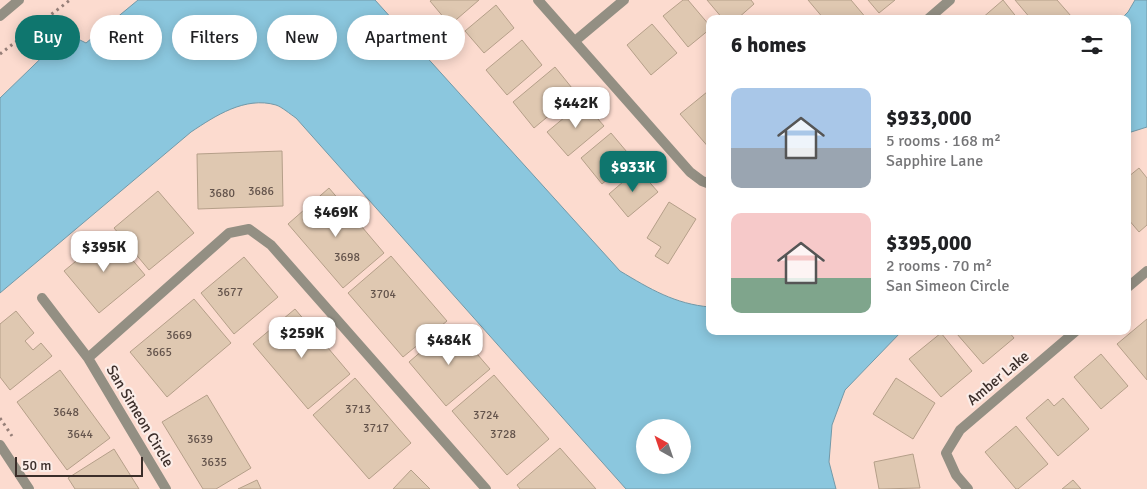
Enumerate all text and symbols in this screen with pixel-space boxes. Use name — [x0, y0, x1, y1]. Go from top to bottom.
chip: Buy — [15, 15, 80, 60]
chip: Rent — [90, 15, 162, 60]
chip: Filters — [172, 15, 257, 60]
chip: New — [267, 15, 337, 60]
chip: Apartment — [347, 15, 465, 60]
icon: filters — [1078, 31, 1106, 59]
text: 6 homes — [731, 32, 806, 58]
pin: $442K — [541, 86, 611, 129]
text: $442K — [554, 93, 598, 113]
text: $933,000 — [886, 105, 972, 131]
icon: home — [771, 108, 831, 168]
text: 5 rooms · 168 m² — [886, 131, 1001, 151]
pin: $933K — [598, 150, 668, 193]
text: Sapphire Lane — [886, 151, 983, 171]
text: $933K — [611, 157, 655, 177]
house number: 3686 — [248, 184, 274, 199]
house number: 3680 — [209, 186, 235, 201]
pin: $469K — [301, 196, 371, 238]
text: $469K — [314, 202, 358, 222]
pin: $395K — [69, 230, 139, 273]
text: $395,000 — [886, 230, 972, 256]
icon: home — [771, 233, 831, 293]
text: $395K — [82, 237, 126, 257]
house number: 3698 — [334, 250, 360, 265]
text: 2 rooms · 70 m² — [886, 256, 992, 276]
text: San Simeon Circle — [886, 276, 1009, 296]
house number: 3677 — [217, 285, 243, 300]
house number: 3704 — [370, 287, 396, 302]
pin: $259K — [267, 316, 337, 359]
text: $259K — [280, 323, 324, 343]
pin: $484K — [414, 324, 484, 366]
house number: 3669 — [166, 328, 192, 343]
text: $484K — [427, 330, 471, 350]
house number: 3665 — [146, 345, 172, 360]
street label: Amber Lake — [963, 347, 1033, 409]
street label: San Simeon Circle — [102, 362, 178, 470]
house number: 3713 — [345, 402, 371, 417]
house number: 3648 — [53, 405, 79, 420]
house number: 3724 — [473, 408, 499, 423]
north arrow — [636, 419, 691, 474]
map controls — [636, 419, 691, 474]
house number: 3717 — [363, 421, 389, 436]
house number: 3644 — [67, 427, 93, 442]
house number: 3728 — [490, 427, 516, 442]
house number: 3639 — [187, 432, 213, 447]
scale bar — [15, 454, 142, 477]
house number: 3635 — [201, 455, 227, 470]
text: 50 m — [22, 457, 51, 474]

